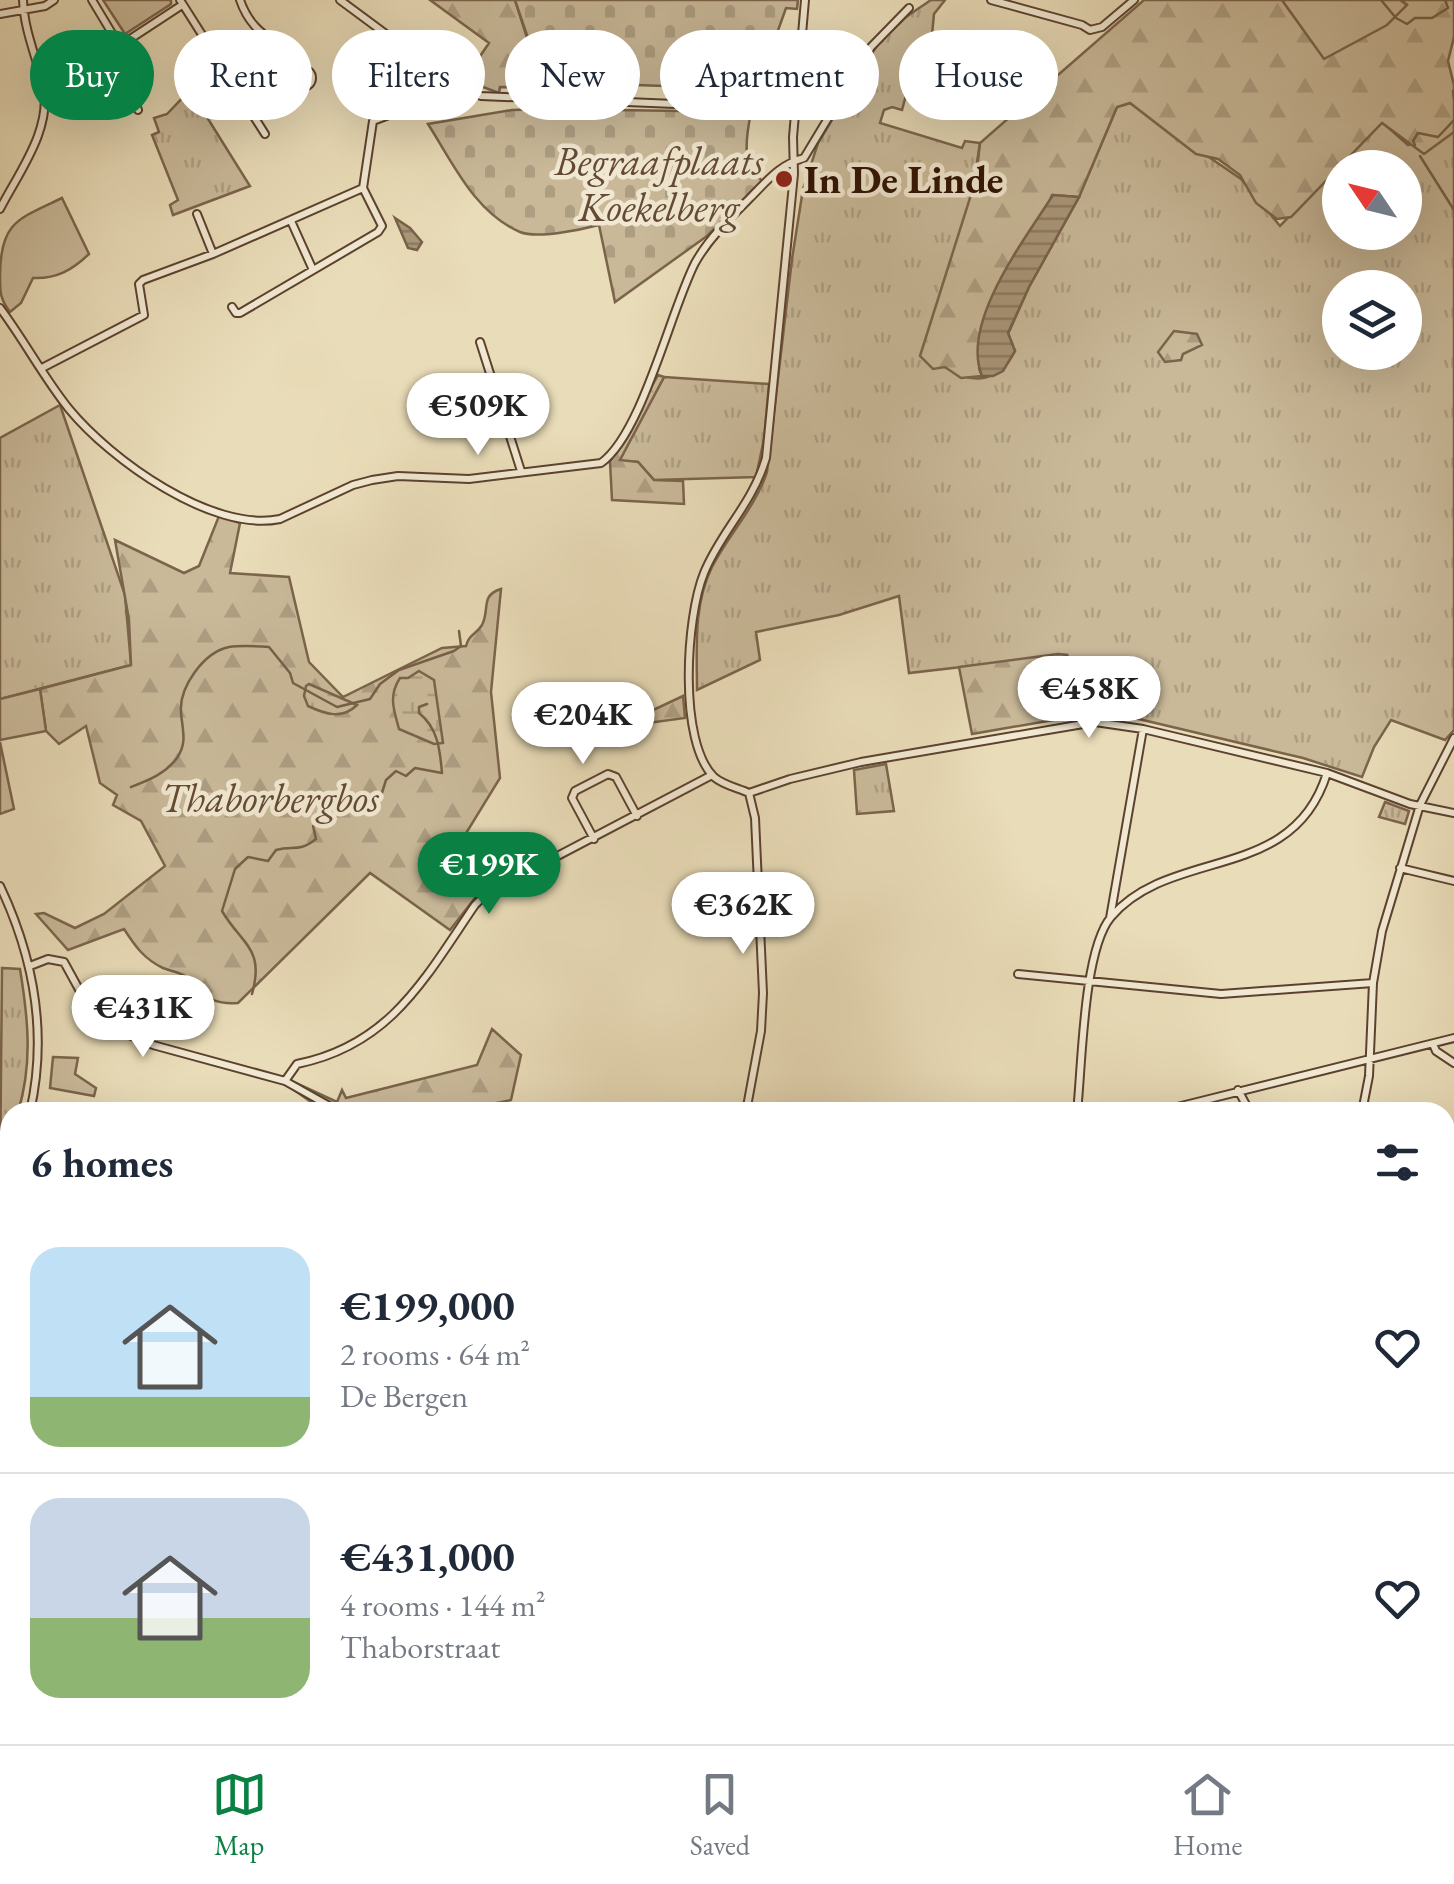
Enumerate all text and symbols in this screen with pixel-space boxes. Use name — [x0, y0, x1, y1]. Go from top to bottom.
chip: Buy — [30, 30, 154, 120]
chip: Rent — [174, 30, 312, 120]
chip: Filters — [332, 30, 485, 120]
chip: New — [505, 30, 640, 120]
chip: Apartment — [660, 30, 879, 120]
chip: House — [899, 30, 1058, 120]
park label: Begraafplaats Koekelberg — [554, 135, 764, 233]
north arrow — [1322, 150, 1422, 250]
map controls — [1322, 150, 1422, 370]
place label: In De Linde — [804, 153, 1004, 205]
marker: In De Linde — [773, 168, 795, 190]
button: layers — [1322, 270, 1422, 370]
pin: €509K — [408, 373, 548, 458]
text: €509K — [429, 384, 527, 426]
pin: €458K — [1019, 656, 1159, 741]
text: €458K — [1040, 667, 1138, 709]
pin: €204K — [513, 682, 653, 767]
text: €204K — [534, 693, 632, 735]
park label: Thaborbergbos — [161, 772, 380, 824]
pin: €199K — [419, 832, 559, 917]
text: €199K — [440, 843, 538, 885]
pin: €362K — [673, 872, 813, 957]
text: €362K — [694, 883, 792, 925]
pin: €431K — [73, 975, 213, 1060]
text: €431K — [94, 986, 192, 1028]
text: 6 homes — [30, 1135, 173, 1190]
icon: filters — [1370, 1135, 1425, 1190]
text: €199,000 — [340, 1278, 515, 1333]
icon: home — [110, 1287, 230, 1407]
icon: heart — [1370, 1320, 1425, 1375]
text: 2 rooms · 64 m² — [340, 1333, 530, 1375]
text: De Bergen — [340, 1375, 468, 1417]
text: €431,000 — [340, 1529, 515, 1584]
icon: home — [110, 1538, 230, 1658]
icon: heart — [1370, 1571, 1425, 1626]
text: 4 rooms · 144 m² — [340, 1584, 546, 1626]
text: Thaborstraat — [340, 1626, 500, 1668]
tab: Map — [212, 1767, 267, 1863]
tab: Saved — [690, 1767, 750, 1863]
tab: Home — [1173, 1767, 1242, 1863]

